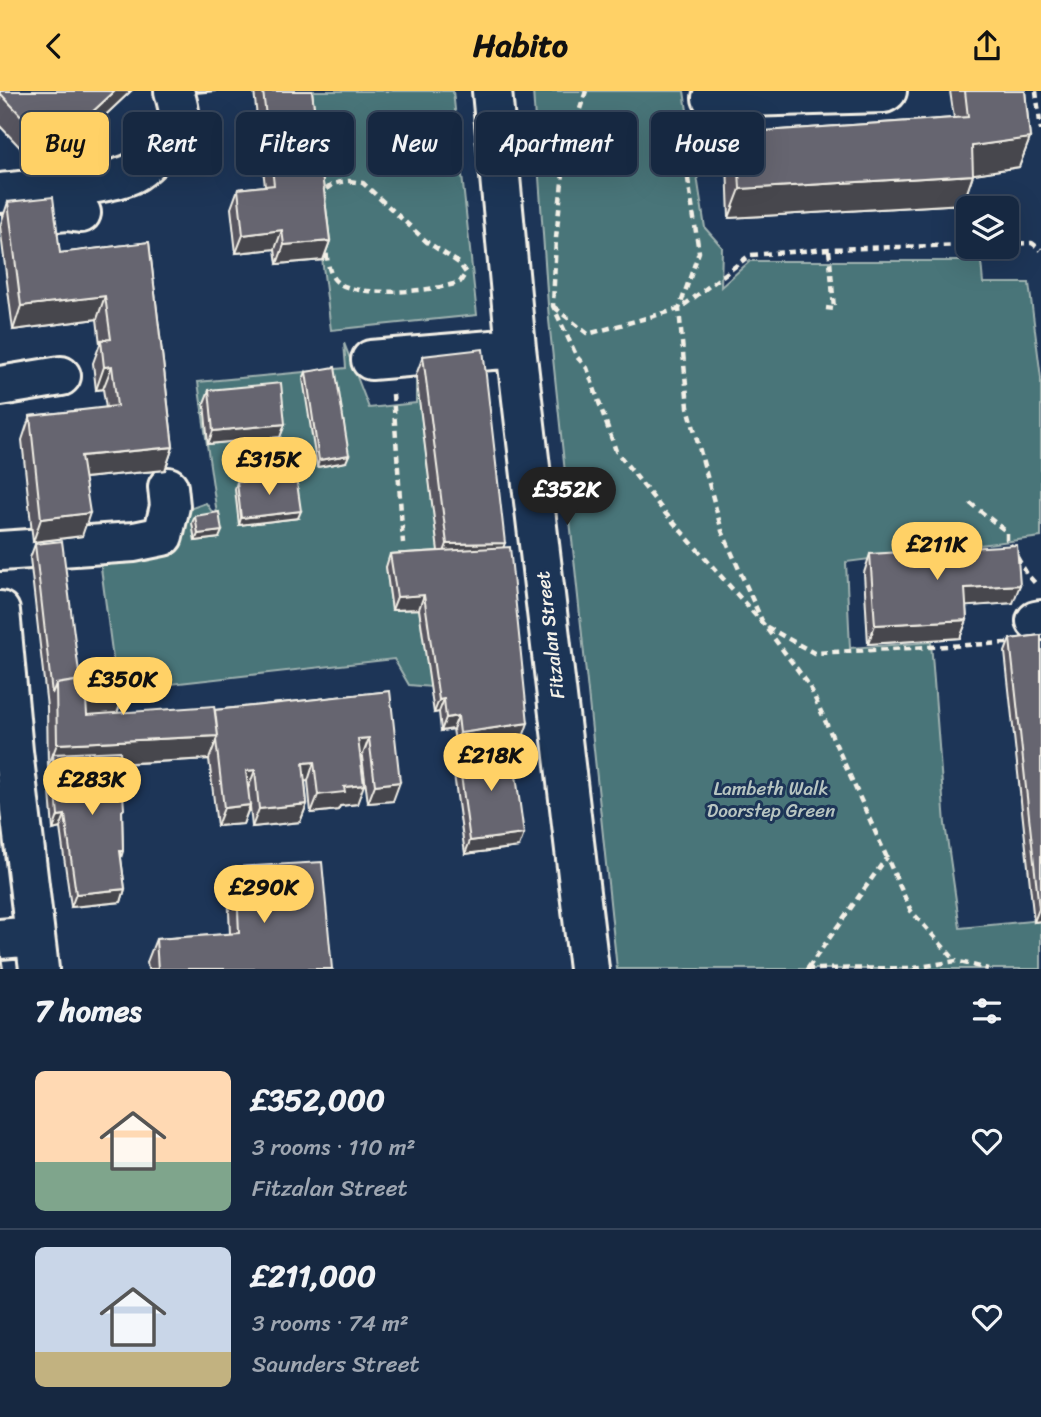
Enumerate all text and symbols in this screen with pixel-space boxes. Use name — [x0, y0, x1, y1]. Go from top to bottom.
text: Habito — [473, 17, 568, 74]
icon: back — [35, 27, 73, 65]
icon: share — [968, 27, 1006, 65]
chip: Buy — [21, 112, 109, 175]
chip: Rent — [123, 112, 222, 175]
chip: Filters — [236, 112, 354, 175]
chip: New — [368, 112, 462, 175]
chip: Apartment — [476, 112, 637, 175]
chip: House — [651, 112, 764, 175]
map controls — [956, 196, 1019, 259]
button: layers — [956, 196, 1019, 259]
pin: £315K — [220, 437, 318, 497]
text: £315K — [238, 439, 300, 480]
pin: £352K — [518, 467, 616, 527]
text: £352K — [534, 469, 600, 510]
pin: £211K — [888, 523, 986, 582]
text: £211K — [907, 524, 967, 565]
street label: Fitzalan Street — [526, 569, 574, 701]
pin: £350K — [74, 657, 172, 717]
text: £350K — [89, 659, 157, 700]
pin: £218K — [442, 733, 540, 793]
text: £218K — [459, 735, 523, 776]
pin: £283K — [43, 757, 141, 817]
text: £283K — [59, 759, 125, 800]
park label: Lambeth Walk Doorstep Green — [707, 772, 835, 827]
pin: £290K — [215, 865, 313, 925]
text: £290K — [230, 867, 298, 908]
text: 7 homes — [35, 984, 142, 1038]
icon: filters — [968, 992, 1006, 1030]
text: £352,000 — [252, 1073, 385, 1127]
icon: home — [91, 1099, 175, 1183]
icon: heart — [968, 1122, 1006, 1160]
text: 3 rooms · 110 m² — [252, 1127, 416, 1168]
text: Fitzalan Street — [252, 1168, 408, 1209]
text: £211,000 — [252, 1249, 376, 1303]
icon: home — [91, 1275, 175, 1359]
icon: heart — [968, 1298, 1006, 1336]
text: 3 rooms · 74 m² — [252, 1303, 409, 1344]
text: Saunders Street — [252, 1344, 420, 1385]

